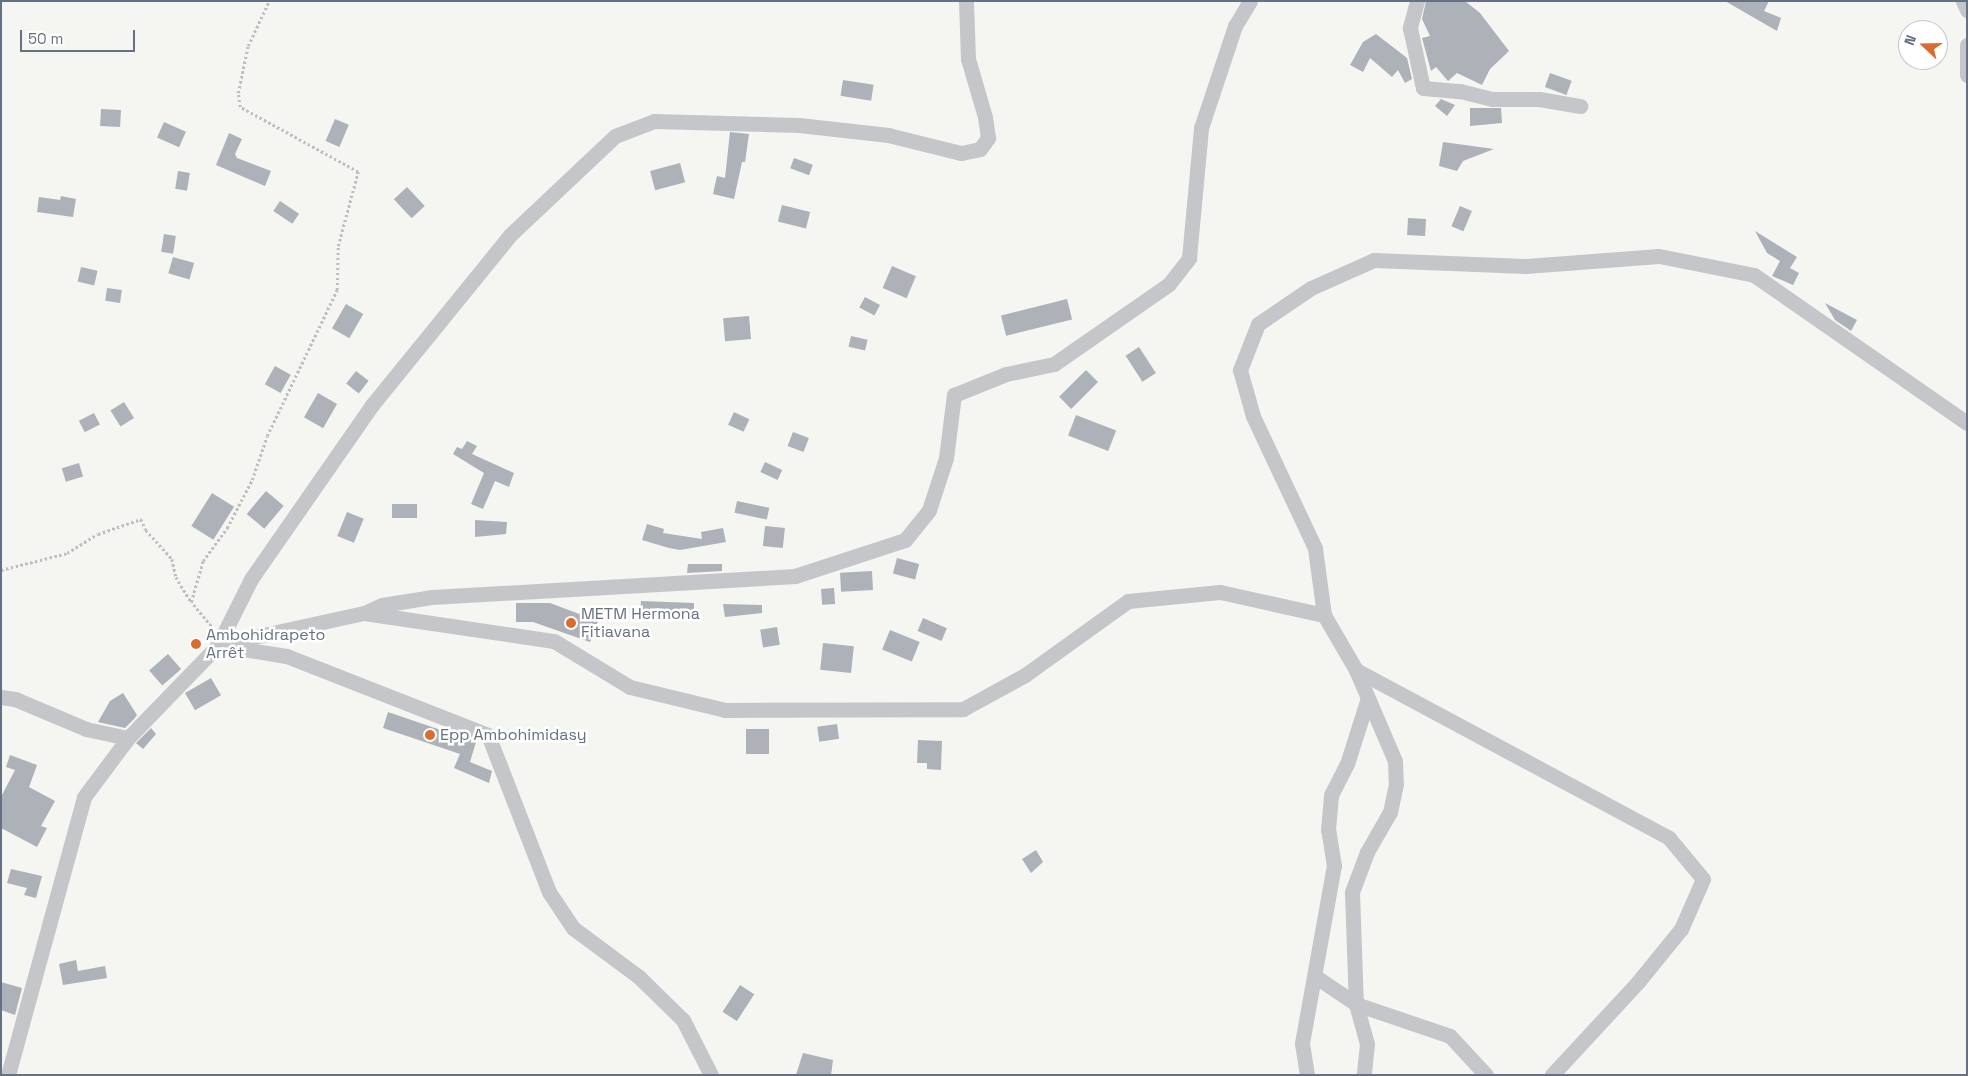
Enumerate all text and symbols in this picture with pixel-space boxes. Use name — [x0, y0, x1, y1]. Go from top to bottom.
scale bar — [22, 20, 138, 52]
north arrow — [1898, 20, 1948, 70]
text: 50 m — [28, 29, 63, 48]
text: N — [1900, 32, 1920, 48]
place label: METM Hermona Fitiavana — [581, 604, 700, 642]
marker: METM Hermona Fitiavana — [565, 617, 577, 629]
place label: Ambohidrapeto Arrêt — [206, 625, 325, 663]
marker: Ambohidrapeto Arrêt — [190, 638, 202, 650]
place label: Epp Ambohimidasy — [440, 725, 587, 745]
marker: Epp Ambohimidasy — [424, 729, 436, 741]

